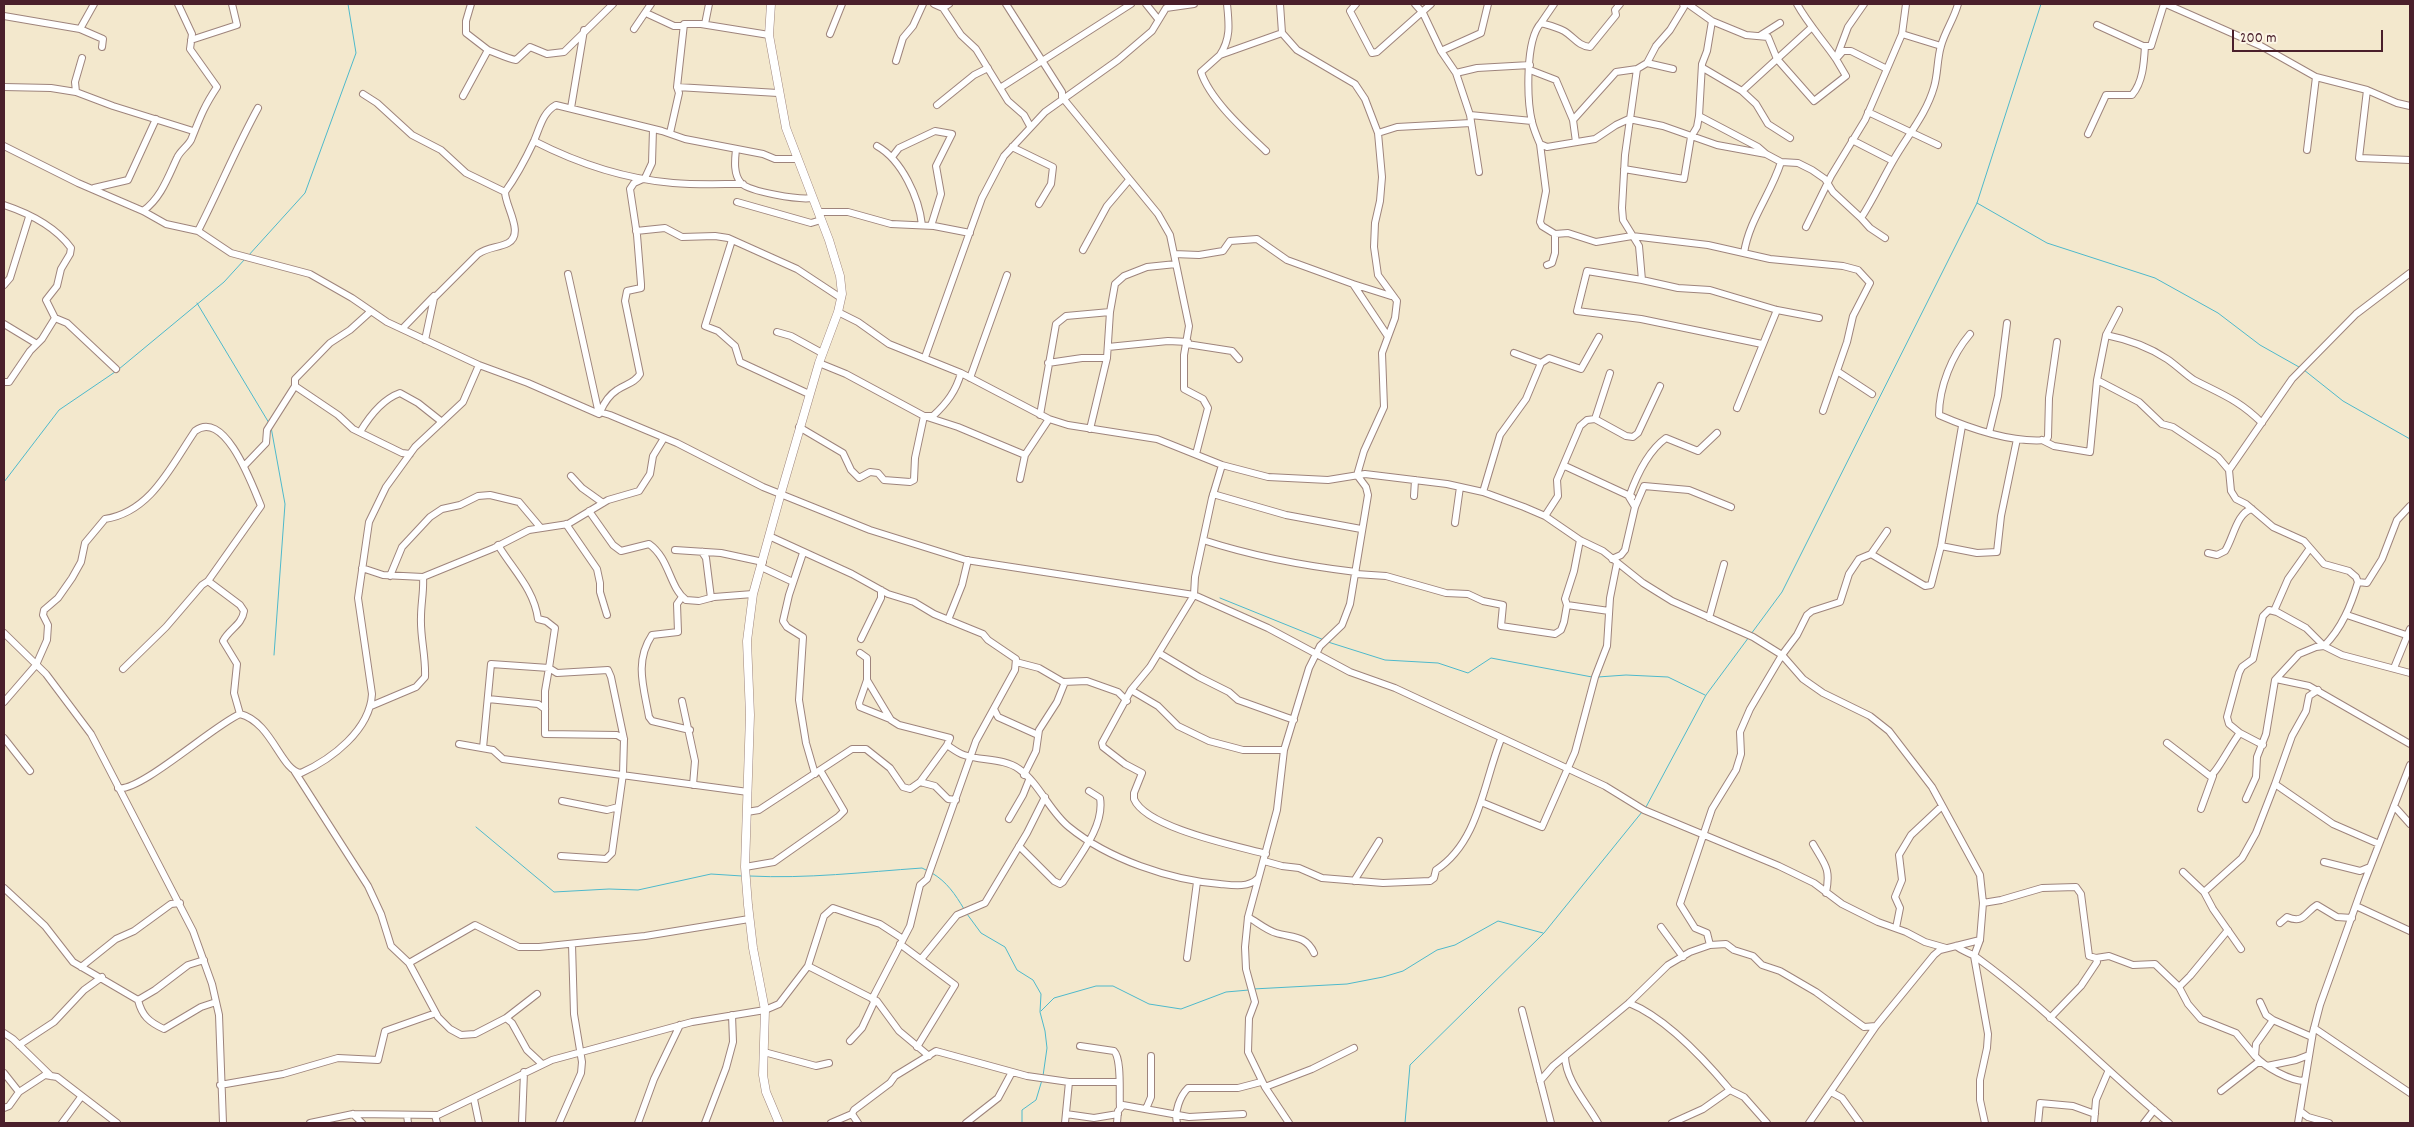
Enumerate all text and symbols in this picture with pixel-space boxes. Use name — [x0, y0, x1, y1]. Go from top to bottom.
scale bar — [2234, 20, 2385, 52]
text: 200 m — [2240, 28, 2277, 50]

